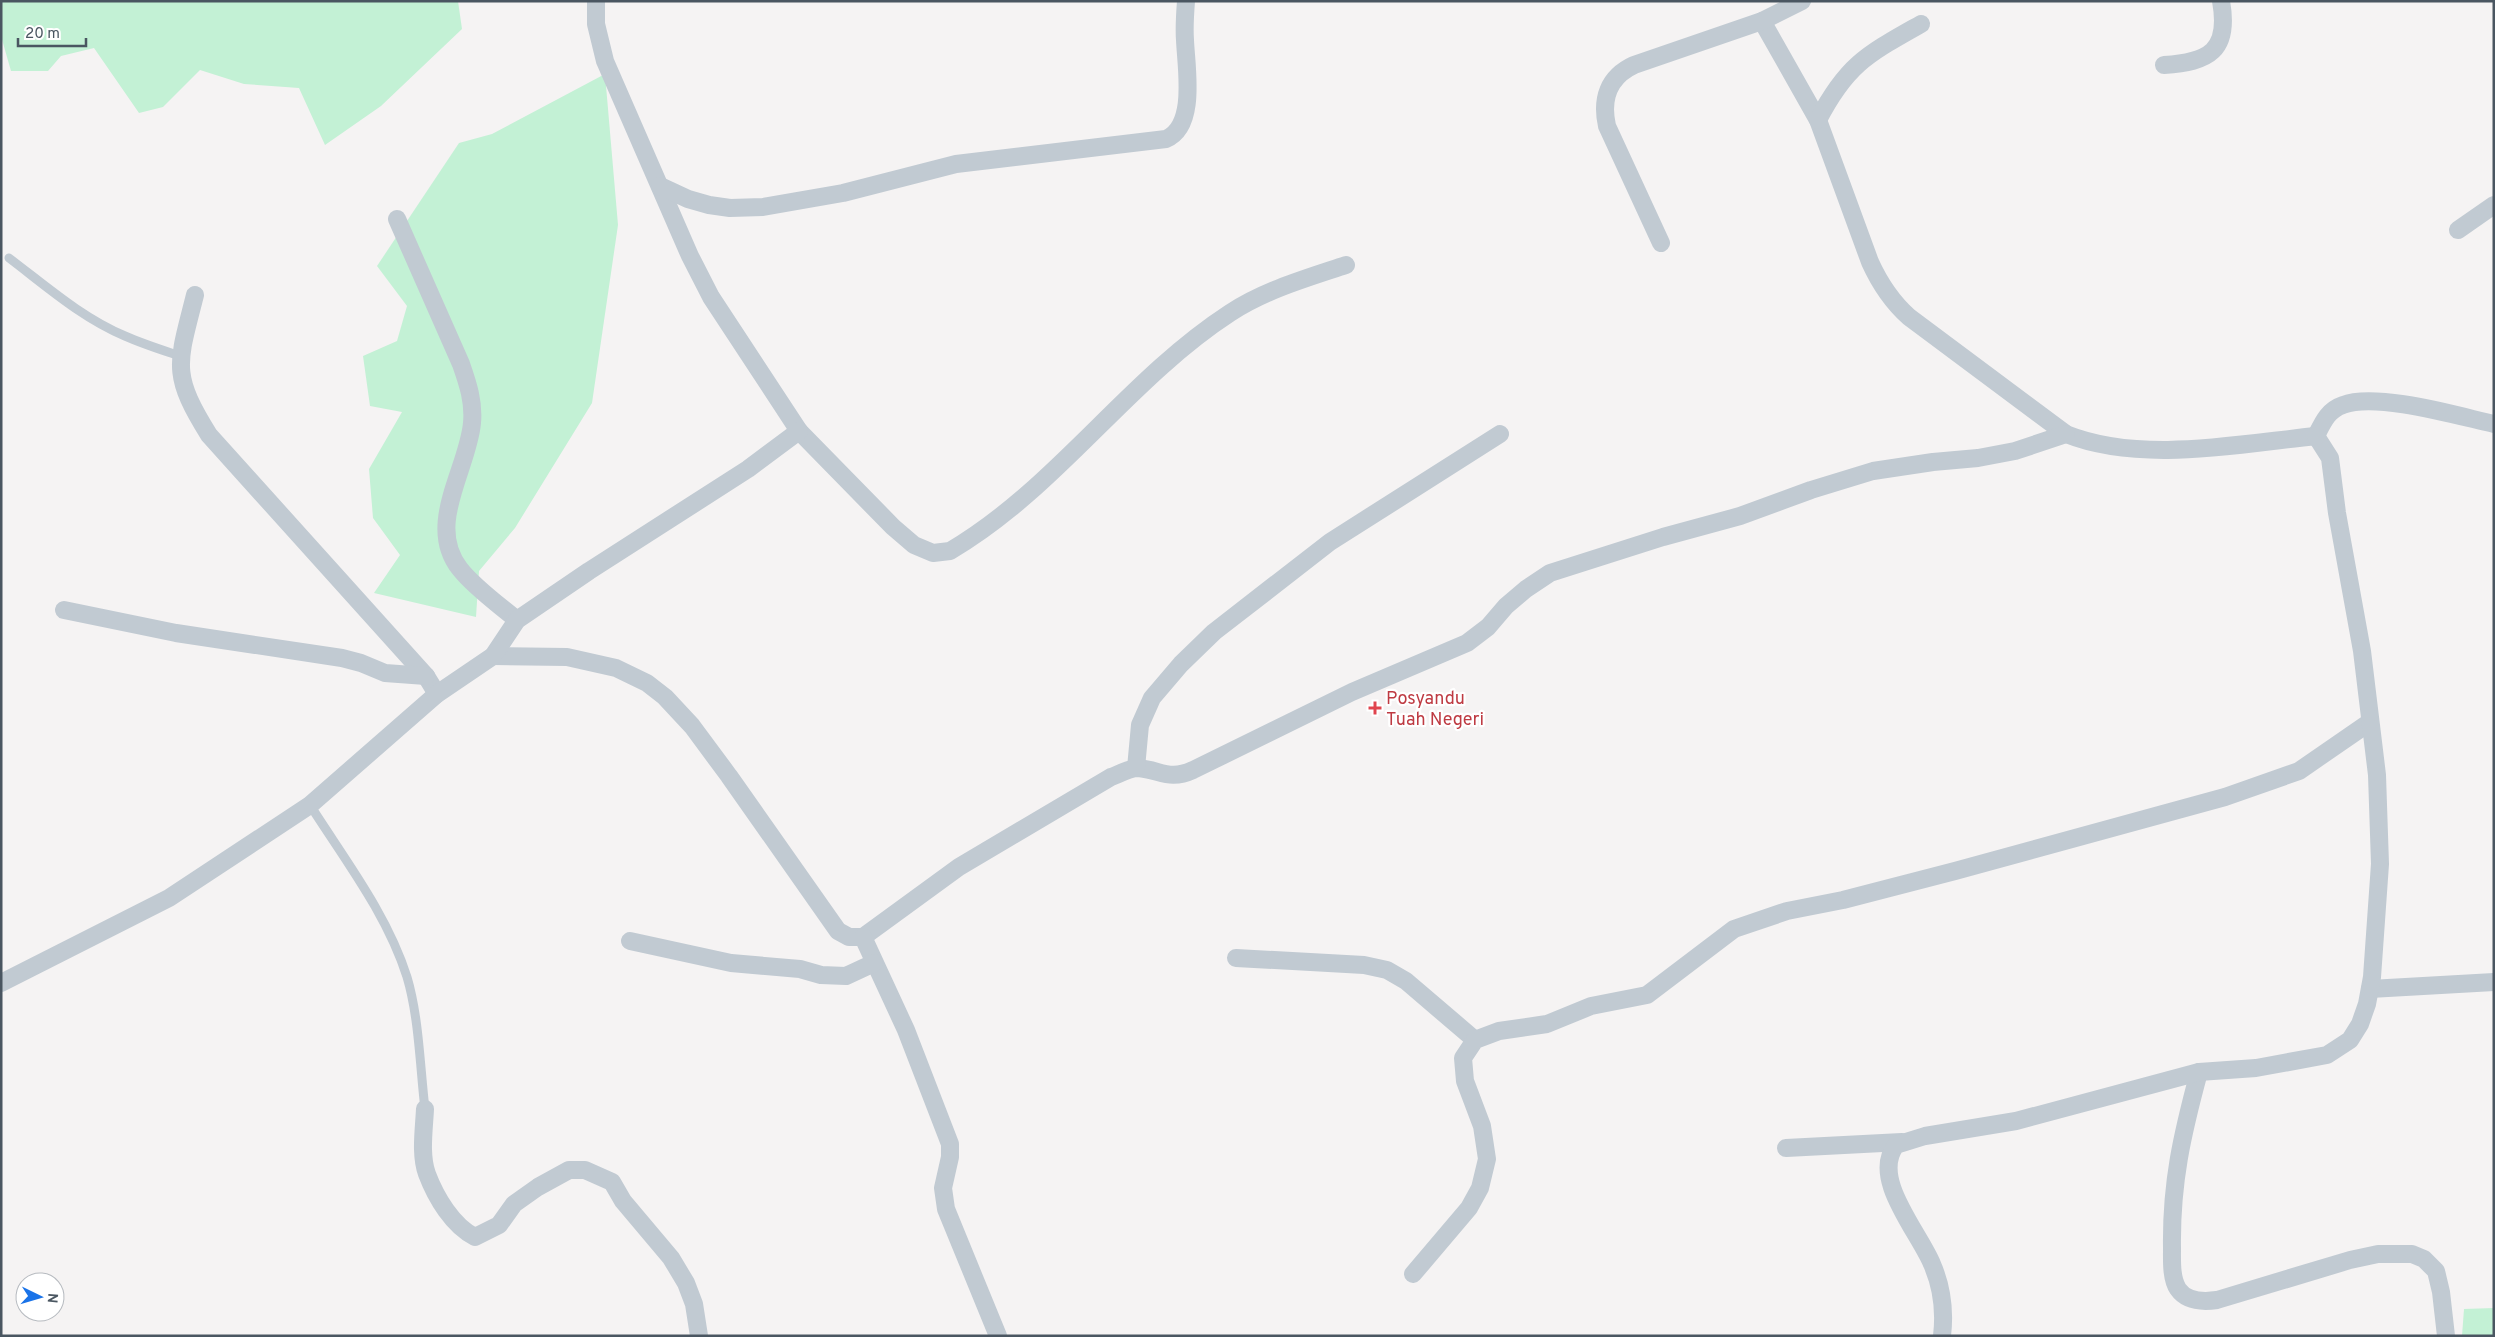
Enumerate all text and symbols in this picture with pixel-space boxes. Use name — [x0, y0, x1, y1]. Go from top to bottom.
scale bar — [18, 15, 85, 47]
text: 20 m — [25, 25, 60, 44]
place label: Posyandu Tuah Negeri — [1386, 688, 1484, 732]
marker: Posyandu Tuah Negeri — [1368, 701, 1382, 715]
north arrow — [15, 1272, 65, 1322]
text: N — [43, 1292, 60, 1304]

